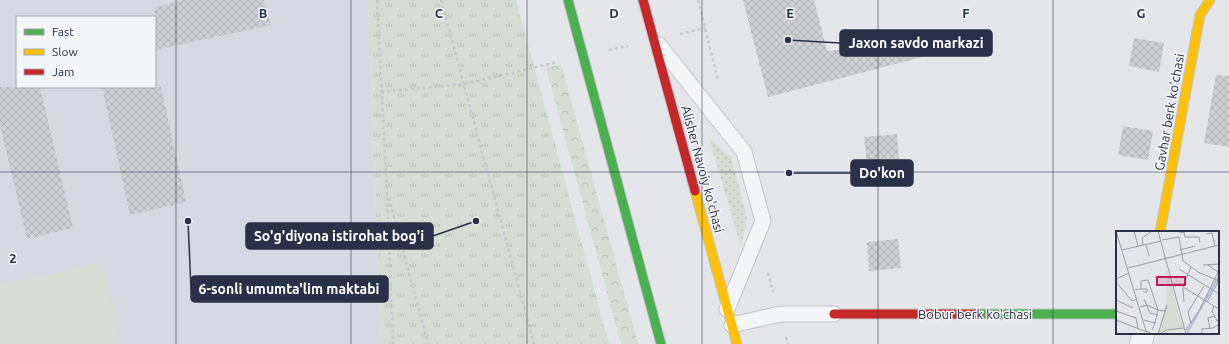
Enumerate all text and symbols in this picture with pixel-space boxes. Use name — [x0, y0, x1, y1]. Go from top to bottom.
text: B — [259, 6, 268, 20]
text: C — [435, 6, 444, 20]
text: D — [609, 6, 619, 20]
text: E — [786, 6, 794, 20]
text: F — [962, 6, 970, 20]
text: G — [1137, 6, 1146, 20]
legend — [16, 16, 156, 88]
text: Fast — [52, 25, 74, 38]
callout: Jaxon savdo markazi — [840, 30, 992, 56]
text: Jaxon savdo markazi — [848, 35, 984, 51]
text: Slow — [52, 45, 78, 58]
street label: Gavhar berk ko'chasi — [1152, 52, 1186, 172]
text: Jam — [52, 65, 74, 78]
street label: Alisher Navoiy ko'chasi — [679, 104, 727, 234]
callout: Do'kon — [851, 160, 913, 186]
text: Do'kon — [859, 165, 905, 181]
callout: So'g'diyona istirohat bog'i — [246, 223, 433, 249]
text: So'g'diyona istirohat bog'i — [254, 228, 424, 244]
inset map — [1116, 231, 1219, 334]
text: 2 — [9, 251, 17, 265]
callout: 6-sonli umumta'lim maktabi — [191, 276, 388, 302]
text: 6-sonli umumta'lim maktabi — [199, 281, 380, 297]
street label: Bobur berk ko'chasi — [918, 307, 1032, 321]

